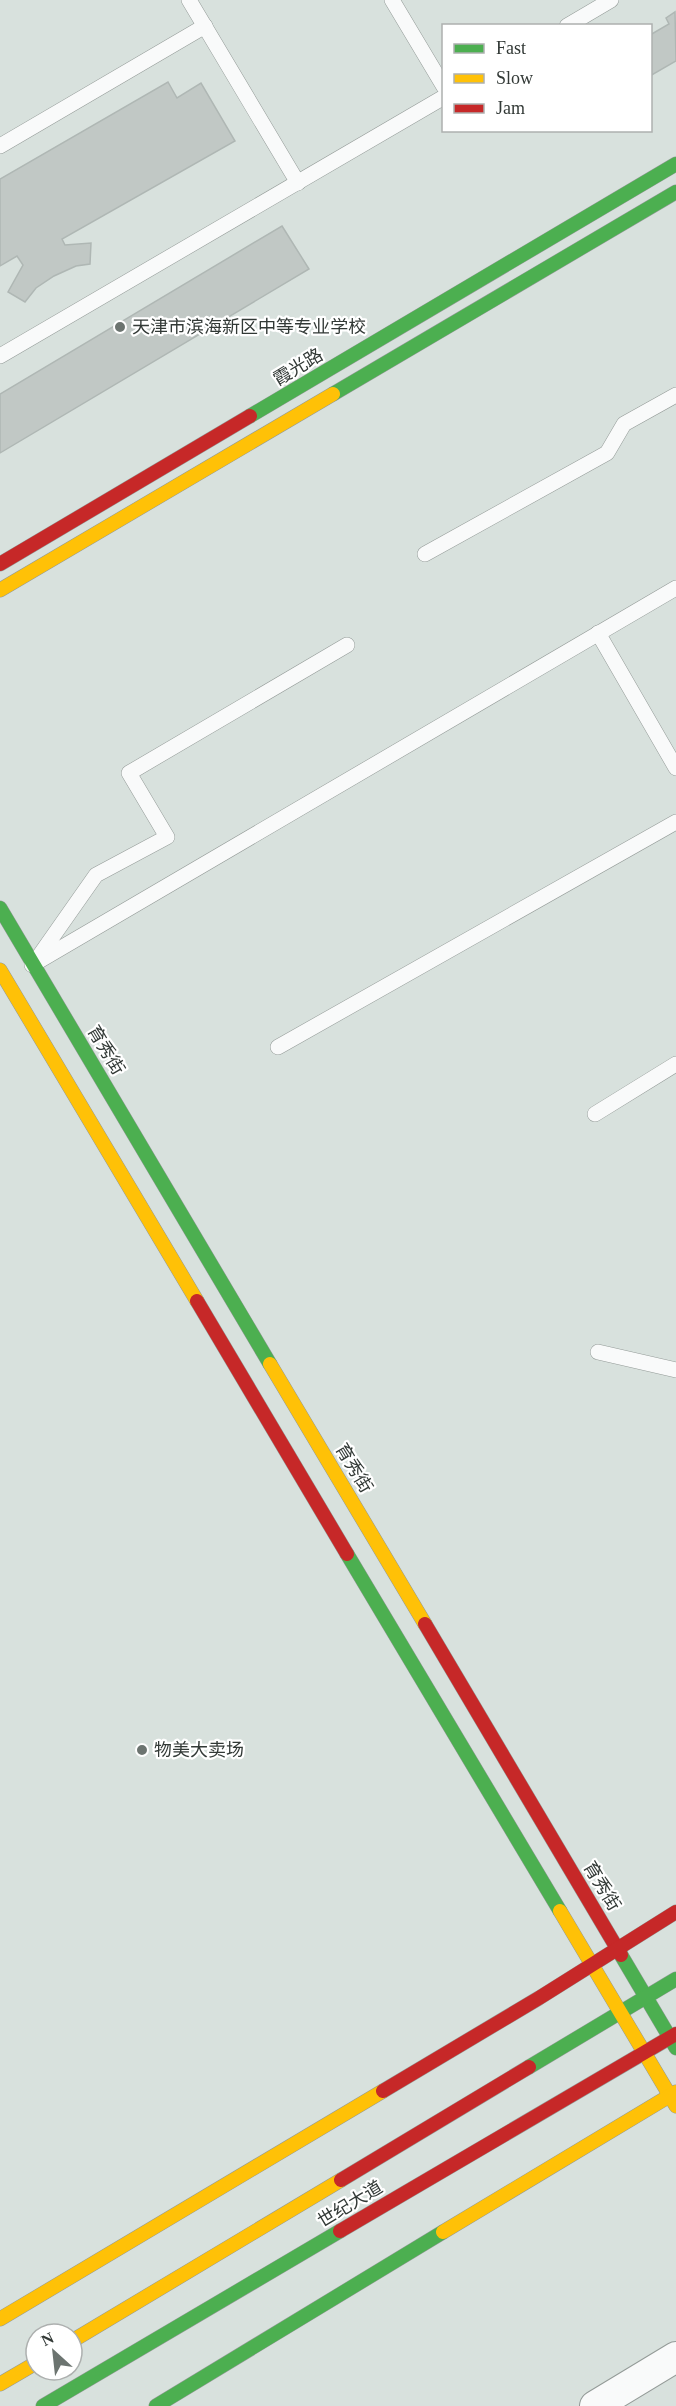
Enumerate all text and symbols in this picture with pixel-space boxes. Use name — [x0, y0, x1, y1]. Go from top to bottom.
legend — [442, 24, 652, 132]
text: Fast — [496, 38, 526, 58]
text: Slow — [496, 68, 533, 88]
text: Jam — [496, 98, 525, 118]
place label: 天津市滨海新区中等专业学校 — [132, 317, 366, 337]
marker: 天津市滨海新区中等专业学校 — [113, 320, 127, 334]
street label: 霞光路 — [270, 345, 326, 389]
street label: 育秀街 — [84, 1022, 128, 1078]
street label: 育秀街 — [332, 1440, 376, 1496]
place label: 物美大卖场 — [154, 1740, 244, 1760]
marker: 物美大卖场 — [135, 1743, 149, 1757]
street label: 育秀街 — [580, 1858, 624, 1914]
street label: 世纪大道 — [314, 2177, 386, 2231]
north arrow — [24, 2322, 84, 2382]
text: N — [38, 2329, 57, 2349]

